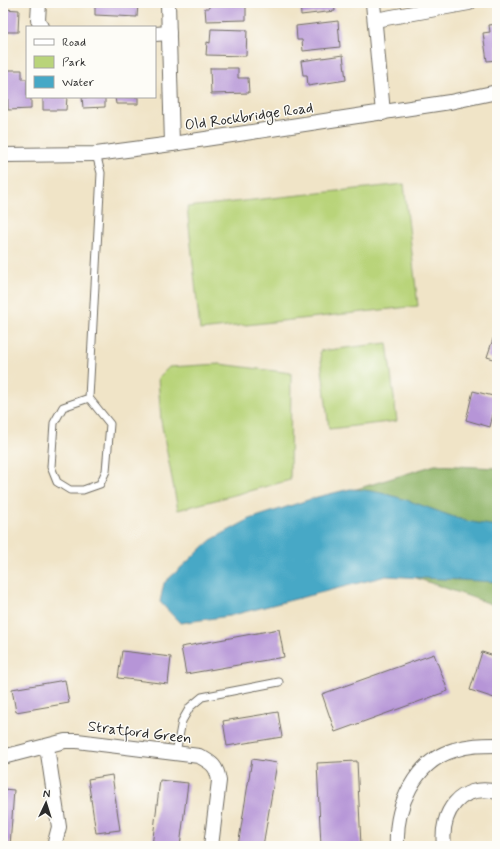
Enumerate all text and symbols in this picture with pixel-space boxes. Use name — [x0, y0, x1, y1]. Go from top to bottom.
legend — [26, 26, 156, 98]
text: Road — [62, 35, 86, 51]
text: Park — [62, 55, 86, 71]
text: Water — [62, 75, 94, 91]
street label: Old Rockbridge Road — [184, 98, 315, 137]
street label: Stratford Green — [87, 717, 193, 751]
north arrow — [26, 783, 66, 823]
text: N — [42, 787, 51, 801]

